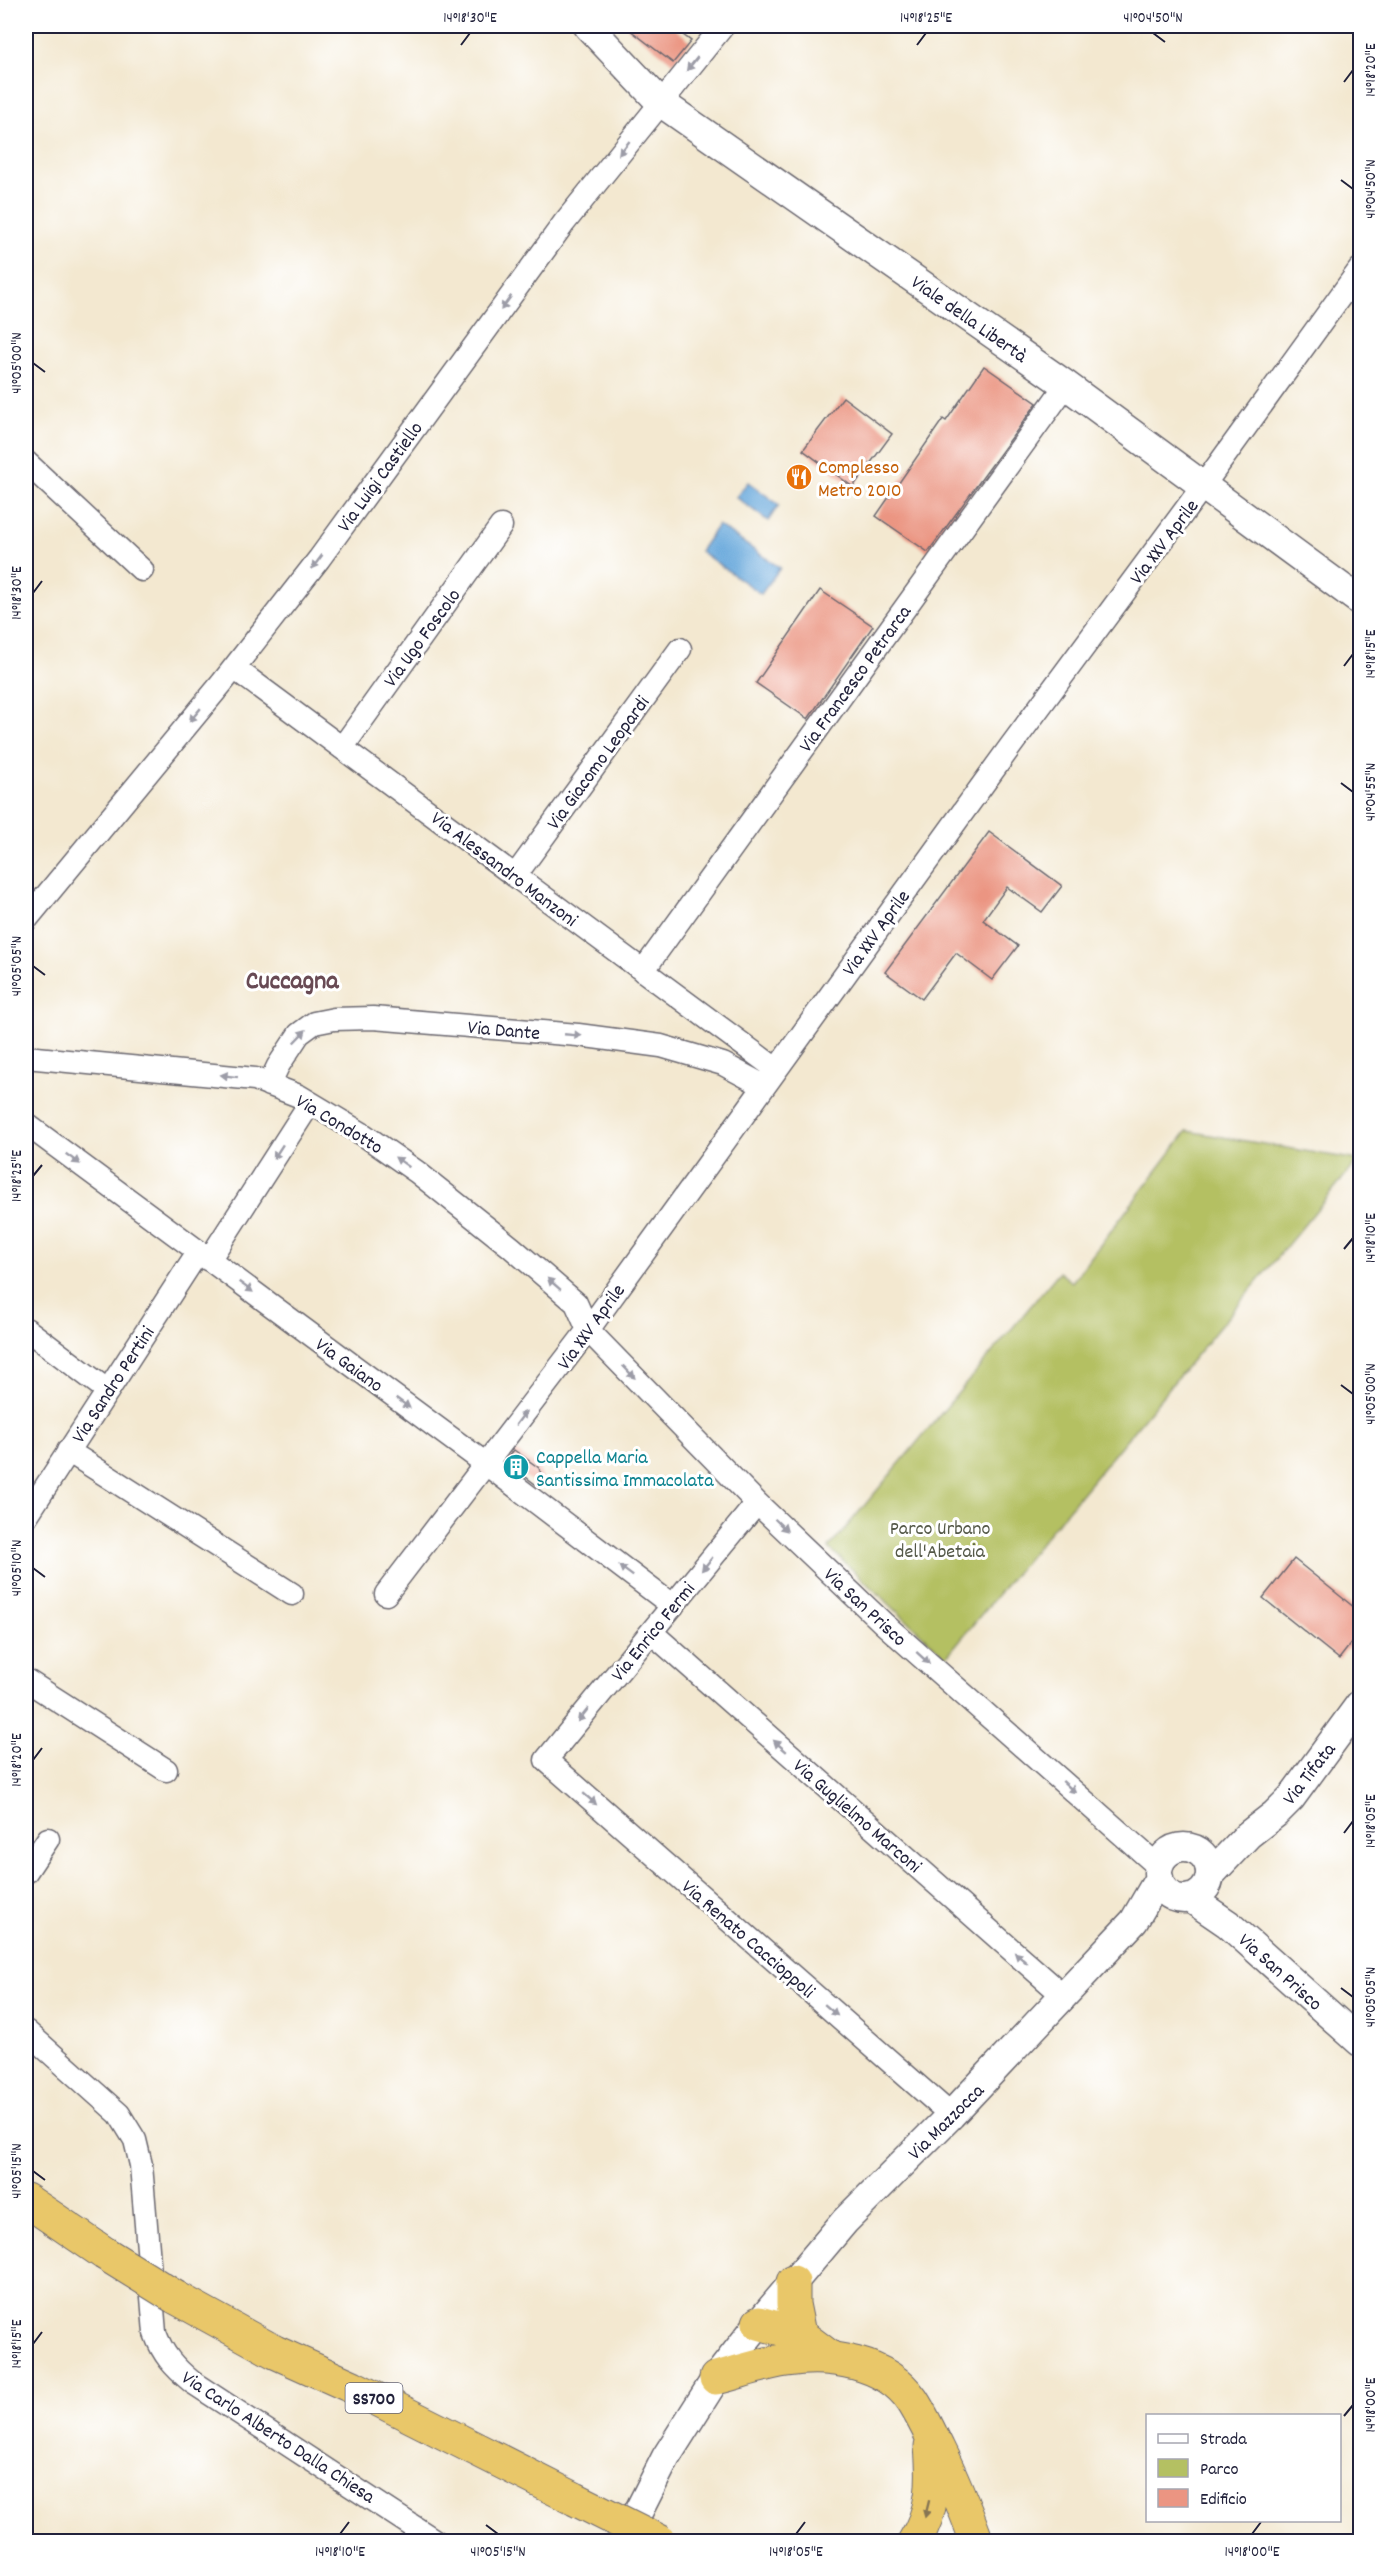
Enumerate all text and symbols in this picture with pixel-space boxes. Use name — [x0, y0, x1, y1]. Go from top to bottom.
text: 14°18'30"E — [443, 8, 497, 30]
text: 14°18'25"E — [900, 8, 952, 30]
text: 41°04'50"N — [1123, 8, 1183, 30]
text: 14°18'20"E — [1361, 43, 1383, 97]
one-way arrow — [685, 56, 698, 72]
one-way arrow — [617, 140, 630, 156]
text: 41°04'50"N — [1361, 159, 1383, 219]
street label: Viale della Libertà — [904, 270, 1032, 371]
one-way arrow — [500, 295, 512, 310]
text: 41°05'00"N — [7, 332, 29, 394]
street label: Via Luigi Castiello — [332, 417, 431, 539]
place label: Complesso Metro 2010 — [818, 455, 902, 506]
restaurant icon: Complesso Metro 2010 — [784, 462, 814, 492]
street label: Via XXV Aprile — [1124, 494, 1207, 591]
one-way arrow — [311, 555, 323, 570]
text: 14°18'30"E — [7, 566, 29, 620]
street label: Via Ugo Foscolo — [378, 584, 469, 694]
street label: Via Francesco Petrarca — [793, 600, 920, 759]
text: 14°18'15"E — [1361, 629, 1383, 678]
street label: Via Giacomo Leopardi — [541, 691, 658, 837]
one-way arrow — [189, 707, 202, 723]
text: 41°04'55"N — [1361, 763, 1383, 821]
street label: Via Alessandro Manzoni — [424, 806, 583, 935]
street label: Via XXV Aprile — [837, 885, 918, 983]
text: 41°05'05"N — [7, 936, 29, 996]
district label: Cuccagna — [246, 964, 339, 1001]
street label: Via Dante — [466, 1015, 541, 1049]
one-way arrow — [293, 1028, 307, 1043]
one-way arrow — [564, 1030, 583, 1040]
one-way arrow — [220, 1071, 239, 1081]
street label: Via Condotto — [290, 1089, 387, 1163]
one-way arrow — [273, 1144, 284, 1160]
text: 14°18'25"E — [7, 1150, 29, 1202]
one-way arrow — [64, 1153, 80, 1165]
one-way arrow — [394, 1156, 410, 1168]
text: 14°18'10"E — [1361, 1213, 1383, 1263]
one-way arrow — [546, 1277, 561, 1291]
street label: Via XXV Aprile — [552, 1279, 633, 1377]
one-way arrow — [239, 1281, 254, 1293]
street label: Via Sandro Pertini — [66, 1321, 163, 1450]
street label: Via Gaiano — [308, 1332, 388, 1401]
text: 41°05'00"N — [1361, 1363, 1383, 1425]
one-way arrow — [621, 1364, 635, 1378]
one-way arrow — [395, 1397, 411, 1409]
one-way arrow — [515, 1410, 527, 1426]
place label: Cappella Maria Santissima Immacolata — [536, 1445, 714, 1496]
building icon: Cappella Maria Santissima Immacolata — [501, 1452, 531, 1482]
park label: Parco Urbano dell'Abetaia — [890, 1516, 990, 1567]
one-way arrow — [773, 1518, 788, 1532]
text: 41°05'10"N — [7, 1540, 29, 1596]
one-way arrow — [700, 1556, 713, 1572]
street label: Via San Prisco — [816, 1562, 912, 1654]
one-way arrow — [618, 1564, 634, 1577]
street label: Via Enrico Fermi — [605, 1577, 703, 1689]
one-way arrow — [915, 1651, 930, 1664]
one-way arrow — [577, 1707, 590, 1722]
text: 14°18'20"E — [7, 1733, 29, 1787]
street label: Via Tifata — [1277, 1737, 1344, 1812]
one-way arrow — [773, 1739, 788, 1753]
street label: Via Guglielmo Marconi — [786, 1753, 927, 1881]
one-way arrow — [1061, 1780, 1076, 1793]
one-way arrow — [582, 1792, 597, 1805]
text: 14°18'05"E — [1361, 1794, 1383, 1848]
street label: Via Renato Caccioppoli — [674, 1874, 820, 2006]
street label: Via San Prisco — [1231, 1928, 1327, 2019]
one-way arrow — [1013, 1952, 1029, 1965]
text: 41°05'05"N — [1361, 1967, 1383, 2027]
one-way arrow — [823, 2003, 838, 2016]
street label: Via Mazzocca — [903, 2078, 992, 2168]
text: 41°05'15"N — [7, 2143, 29, 2199]
text: 14°18'15"E — [7, 2319, 29, 2368]
street label: Via Carlo Alberto Dalla Chiesa — [175, 2365, 380, 2512]
text: 14°18'00"E — [1361, 2377, 1383, 2433]
road number: SS700 — [346, 2383, 403, 2413]
legend — [1146, 2414, 1341, 2522]
text: Strada — [1200, 2428, 1247, 2453]
text: Parco — [1200, 2458, 1239, 2483]
text: Edificio — [1200, 2488, 1247, 2513]
one-way arrow — [922, 2500, 932, 2518]
text: 14°18'10"E — [315, 2542, 365, 2564]
text: 41°05'15"N — [470, 2542, 526, 2564]
text: 14°18'05"E — [769, 2542, 823, 2564]
text: 14°18'00"E — [1224, 2542, 1280, 2564]

